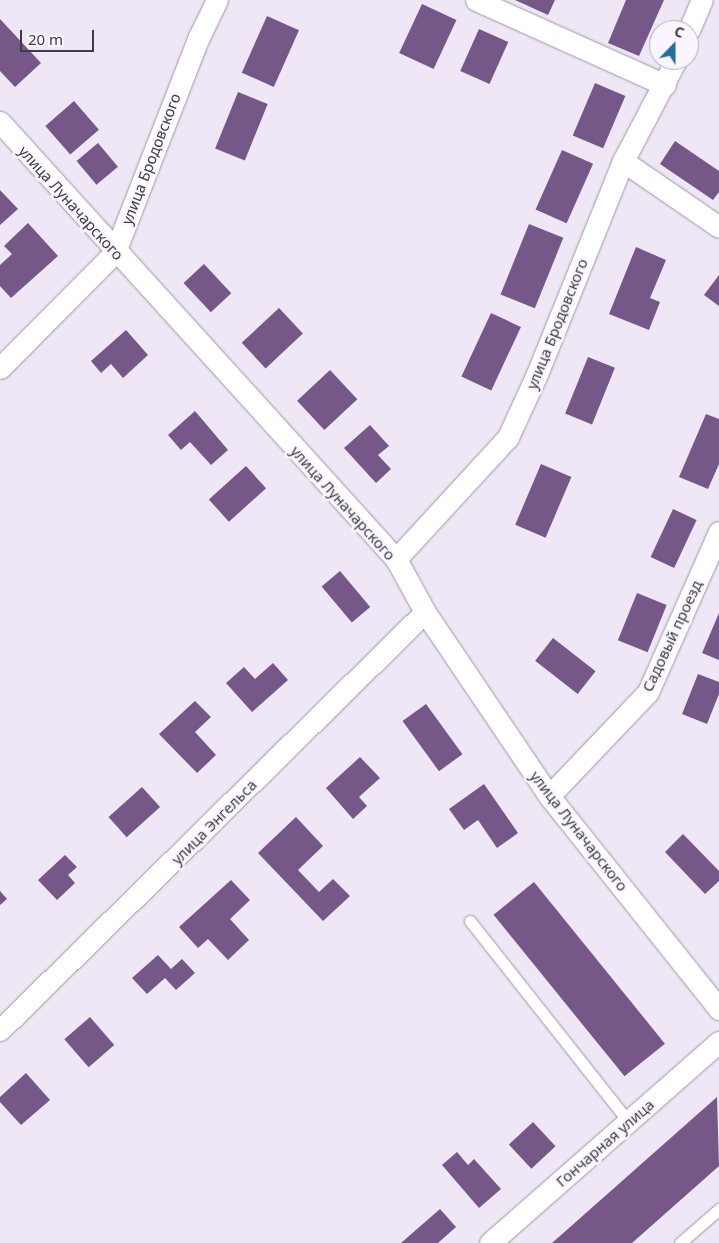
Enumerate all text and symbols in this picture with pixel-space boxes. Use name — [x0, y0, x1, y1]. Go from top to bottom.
scale bar — [22, 20, 96, 52]
north arrow — [649, 20, 699, 70]
text: С — [672, 21, 687, 42]
text: 20 m — [28, 29, 63, 49]
street label: улица Бродовского — [118, 91, 184, 227]
street label: улица Луначарского — [15, 142, 127, 264]
street label: улица Бродовского — [523, 256, 591, 392]
street label: улица Луначарского — [287, 442, 399, 564]
street label: Садовый проезд — [638, 577, 706, 695]
street label: улица Луначарского — [526, 767, 632, 895]
street label: улица Энгельса — [168, 776, 260, 868]
street label: Гончарная улица — [552, 1096, 658, 1190]

